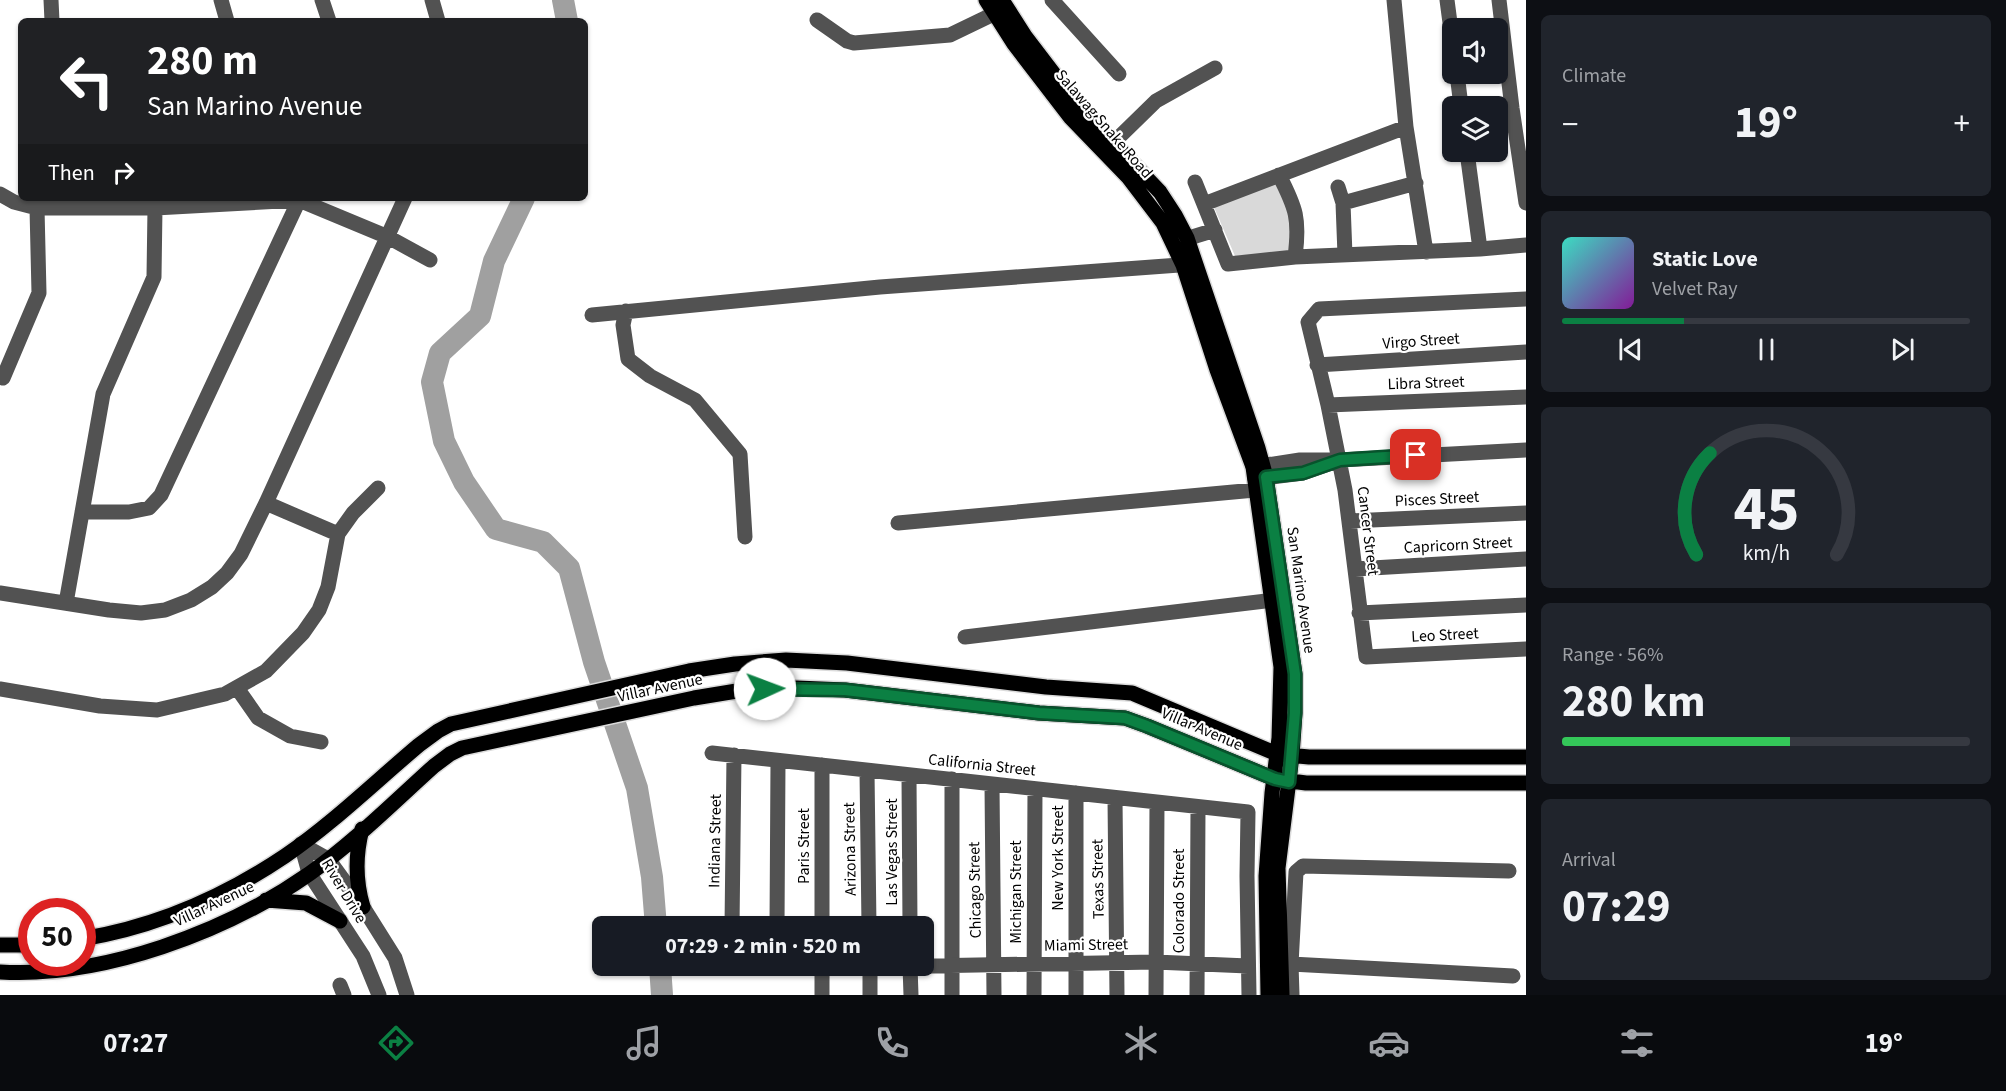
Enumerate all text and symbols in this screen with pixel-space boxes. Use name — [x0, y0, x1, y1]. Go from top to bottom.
map controls — [1442, 18, 1508, 162]
button: sound — [1442, 18, 1508, 84]
text: 280 m — [147, 31, 258, 91]
icon: left — [48, 42, 126, 120]
text: Climate — [1562, 62, 1626, 90]
street label: Salawag Snake Road — [1050, 65, 1158, 183]
text: San Marino Avenue — [147, 87, 362, 126]
text: 19° — [1734, 91, 1798, 155]
button: layers — [1442, 96, 1508, 162]
text: − — [1562, 101, 1578, 148]
text: + — [1954, 101, 1970, 148]
icon: right — [107, 156, 140, 189]
text: Then — [48, 157, 95, 189]
text: Static Love — [1652, 243, 1758, 275]
text: Velvet Ray — [1652, 275, 1738, 303]
street label: Virgo Street — [1382, 327, 1461, 355]
icon: previous — [1614, 333, 1647, 366]
icon: pause — [1750, 333, 1783, 366]
icon: next — [1886, 333, 1919, 366]
street label: Libra Street — [1387, 371, 1465, 395]
pin — [1390, 429, 1441, 480]
icon: arrive — [1399, 438, 1432, 471]
text: 45 — [1733, 465, 1799, 554]
street label: Cancer Street — [1352, 485, 1384, 577]
street label: Pisces Street — [1394, 486, 1480, 512]
street label: San Marino Avenue — [1281, 525, 1321, 655]
street label: Capricorn Street — [1403, 531, 1513, 559]
text: km/h — [1742, 538, 1790, 569]
street label: Leo Street — [1411, 622, 1480, 648]
text: Range · 56% — [1562, 641, 1663, 669]
position arrow — [733, 657, 797, 721]
street label: Villar Avenue — [615, 668, 705, 708]
text: 280 km — [1562, 670, 1706, 734]
street label: Villar Avenue — [1158, 702, 1246, 756]
street label: California Street — [927, 748, 1037, 782]
street label: Indiana Street — [703, 793, 727, 888]
street label: Las Vegas Street — [881, 798, 903, 906]
street label: Arizona Street — [838, 801, 862, 896]
street label: New York Street — [1047, 805, 1069, 911]
street label: Paris Street — [793, 807, 815, 884]
street label: Texas Street — [1086, 838, 1110, 919]
street label: Michigan Street — [1005, 840, 1027, 944]
street label: Chicago Street — [963, 841, 987, 939]
text: Arrival — [1562, 846, 1616, 874]
street label: Colorado Street — [1168, 848, 1190, 953]
street label: River Drive — [316, 855, 372, 927]
text: 07:29 — [1562, 875, 1671, 939]
street label: Villar Avenue — [170, 876, 258, 932]
speed limit sign: 50 — [18, 898, 96, 976]
text: 07:29 · 2 min · 520 m — [665, 930, 861, 962]
street label: Miami Street — [1044, 933, 1129, 957]
icon: directions — [375, 1022, 417, 1064]
icon: music — [623, 1022, 665, 1064]
icon: phone — [871, 1022, 913, 1064]
icon: climate — [1120, 1022, 1162, 1064]
icon: car — [1368, 1022, 1410, 1064]
icon: filters — [1616, 1022, 1658, 1064]
text: 07:27 — [103, 1024, 168, 1063]
text: 19° — [1864, 1024, 1903, 1063]

